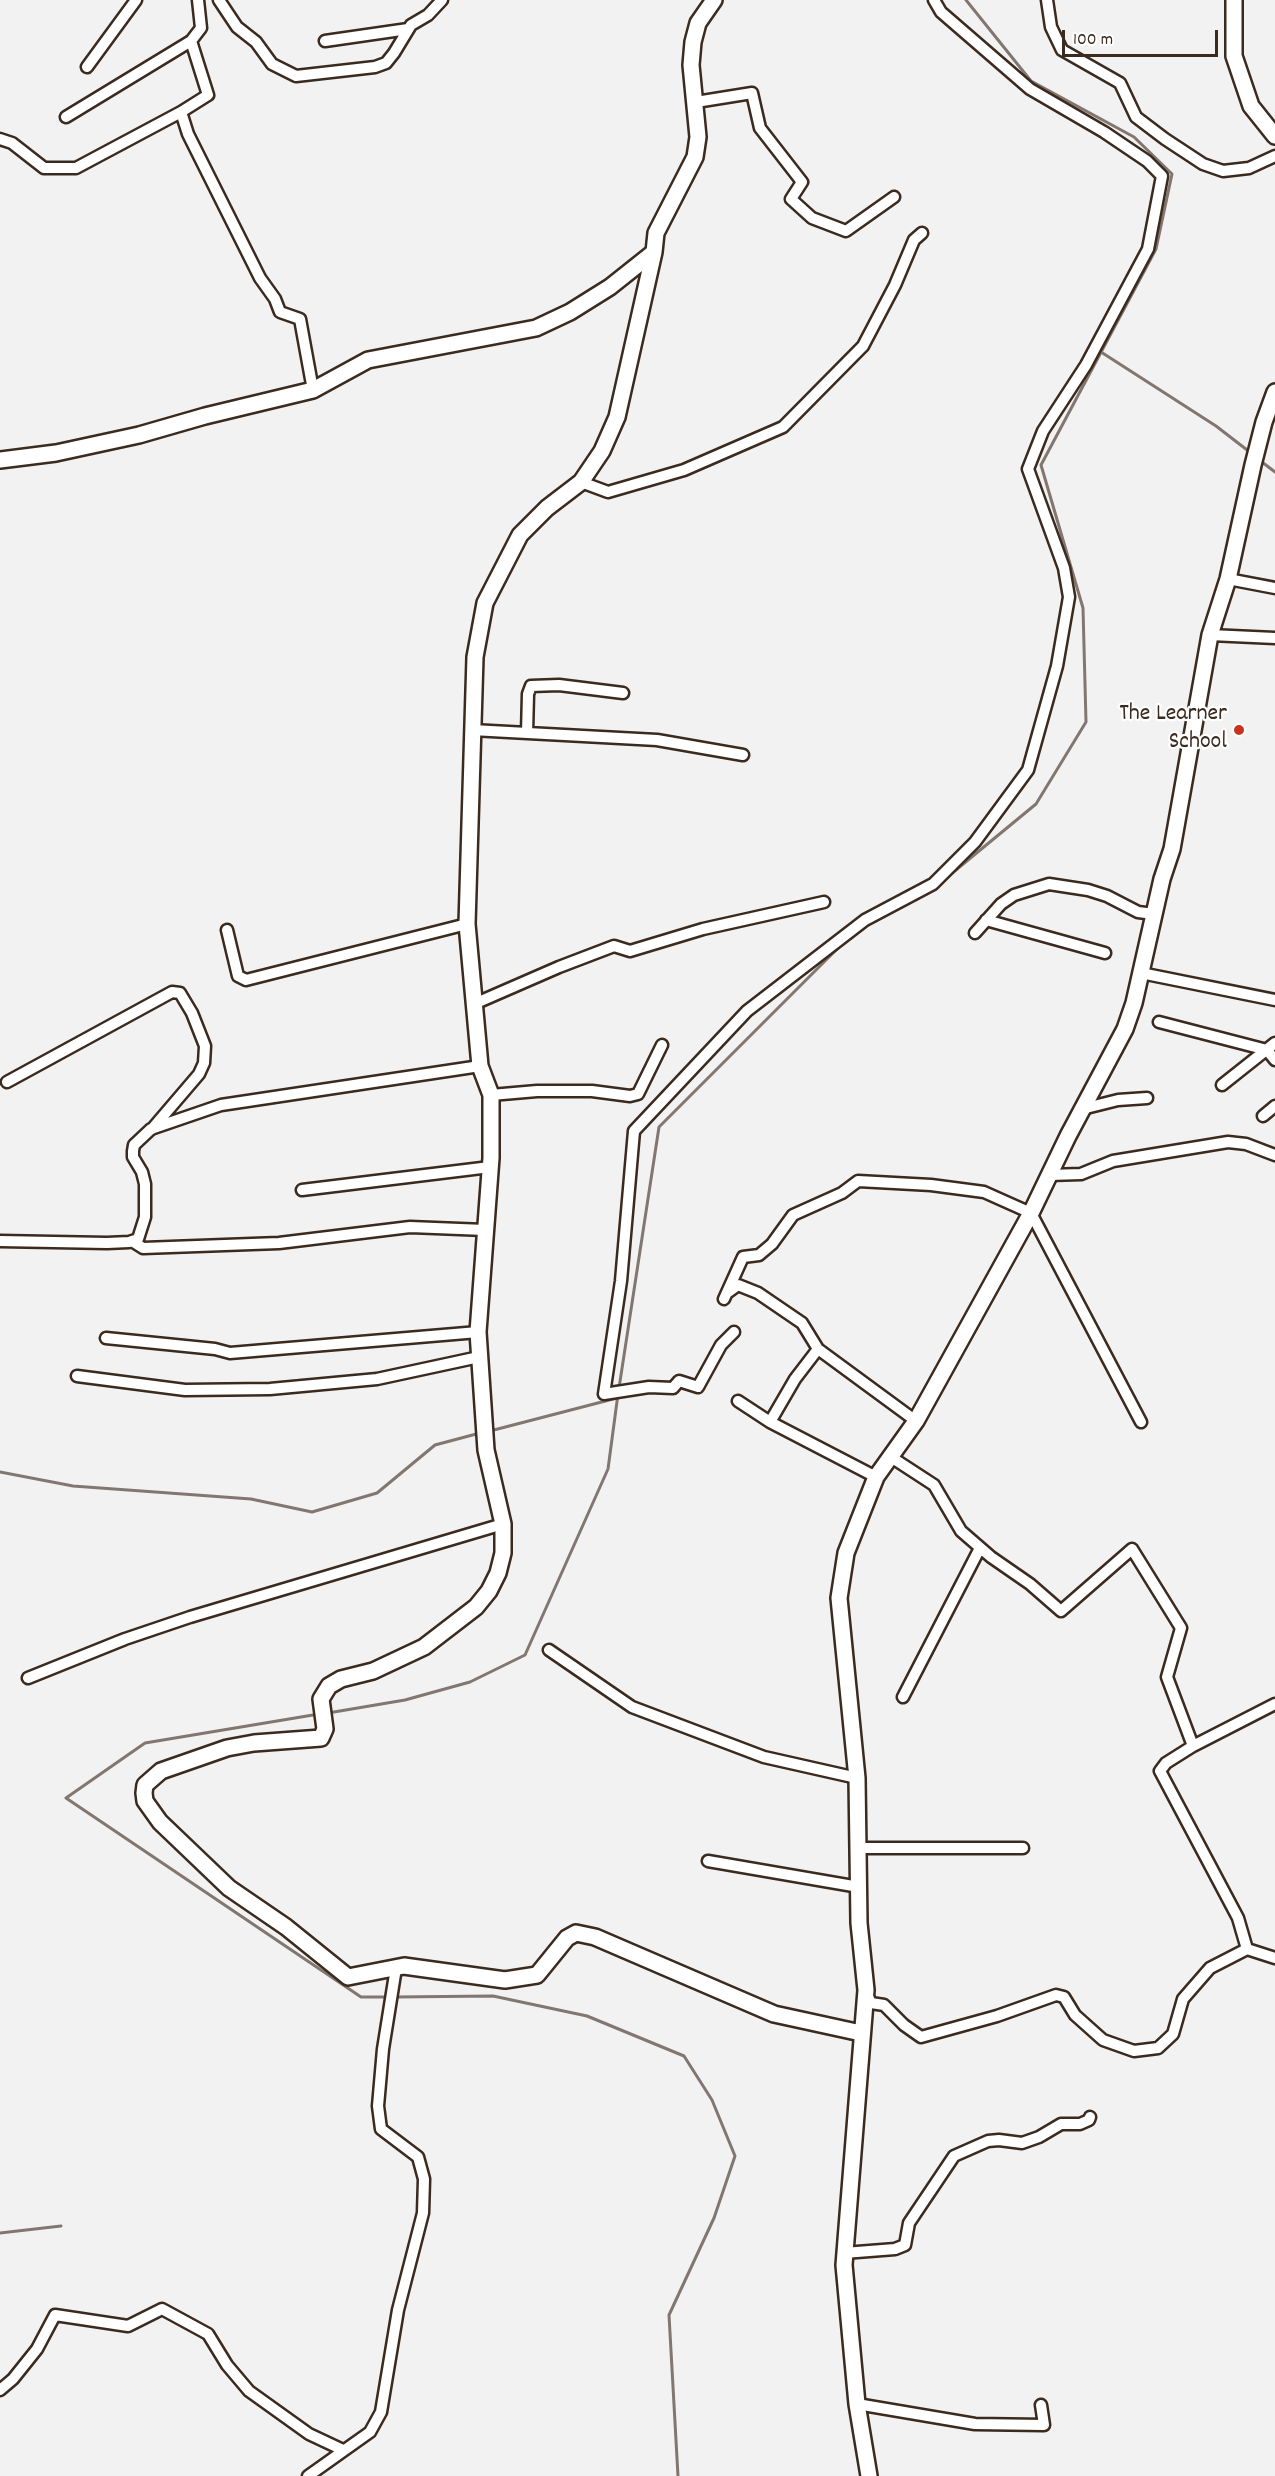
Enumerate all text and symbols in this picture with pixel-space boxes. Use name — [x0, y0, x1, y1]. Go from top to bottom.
scale bar — [1065, 18, 1221, 56]
text: 100 m — [1073, 28, 1113, 53]
place label: The Learner School — [1119, 702, 1227, 758]
marker: The Learner School — [1232, 723, 1246, 737]

